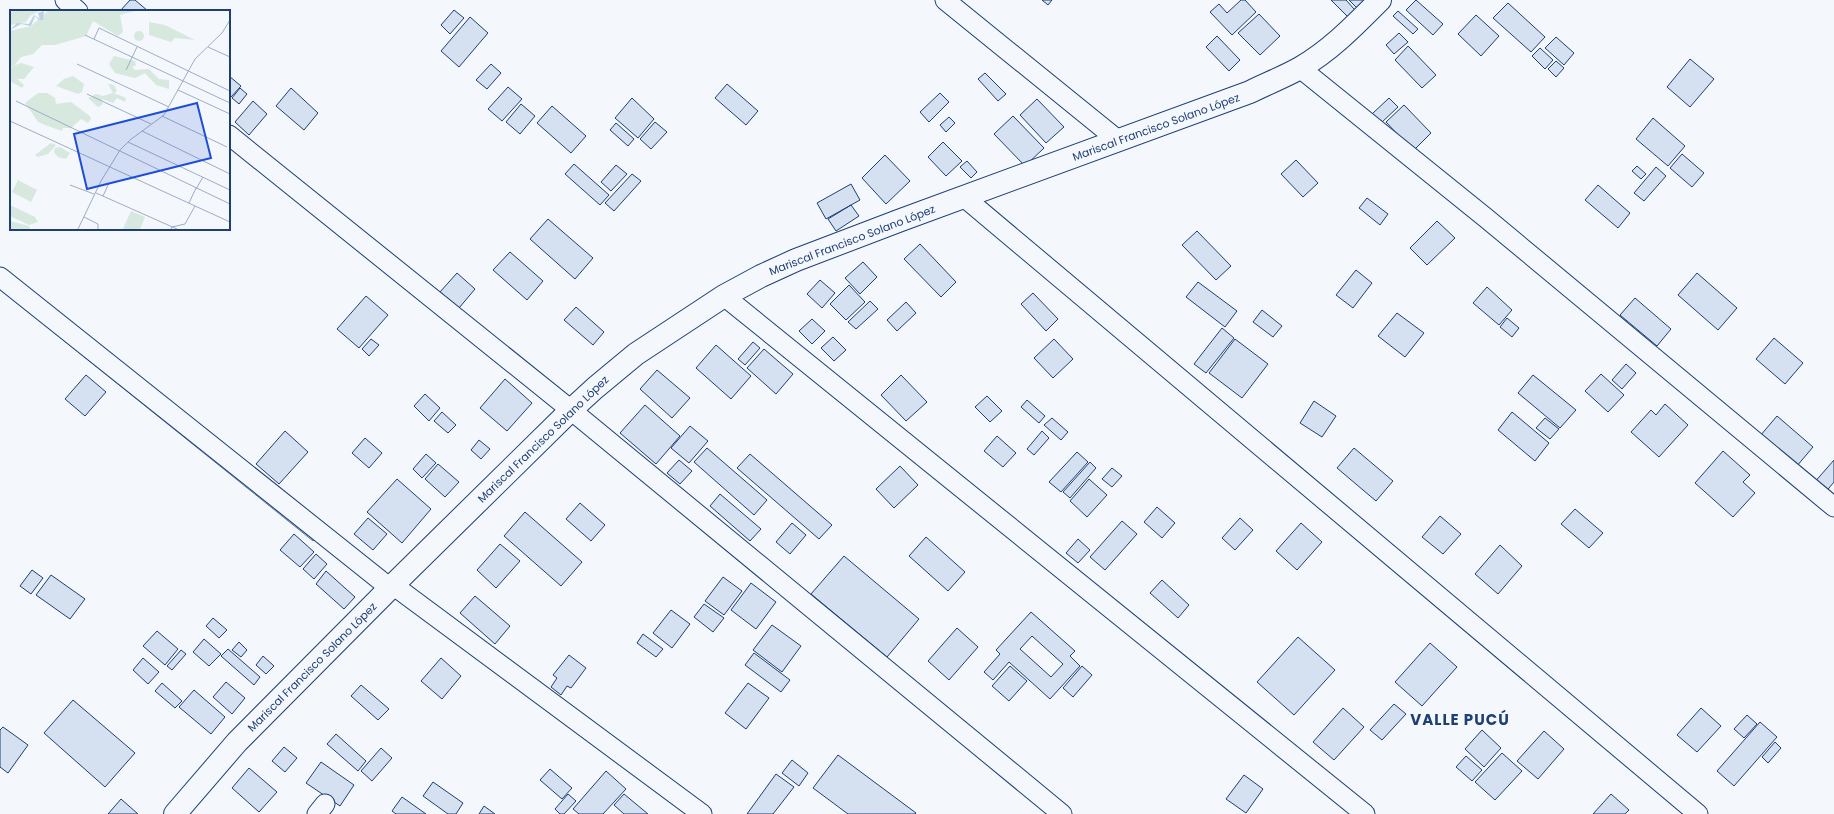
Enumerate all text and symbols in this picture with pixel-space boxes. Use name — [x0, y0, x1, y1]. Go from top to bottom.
inset map — [10, 10, 230, 230]
street label: Mariscal Francisco Solano López — [1070, 89, 1242, 165]
street label: Mariscal Francisco Solano López — [767, 201, 937, 279]
street label: Mariscal Francisco Solano López — [474, 372, 612, 506]
street label: Mariscal Francisco Solano López — [244, 599, 380, 735]
district label: VALLE PUCÚ — [1410, 709, 1510, 730]

